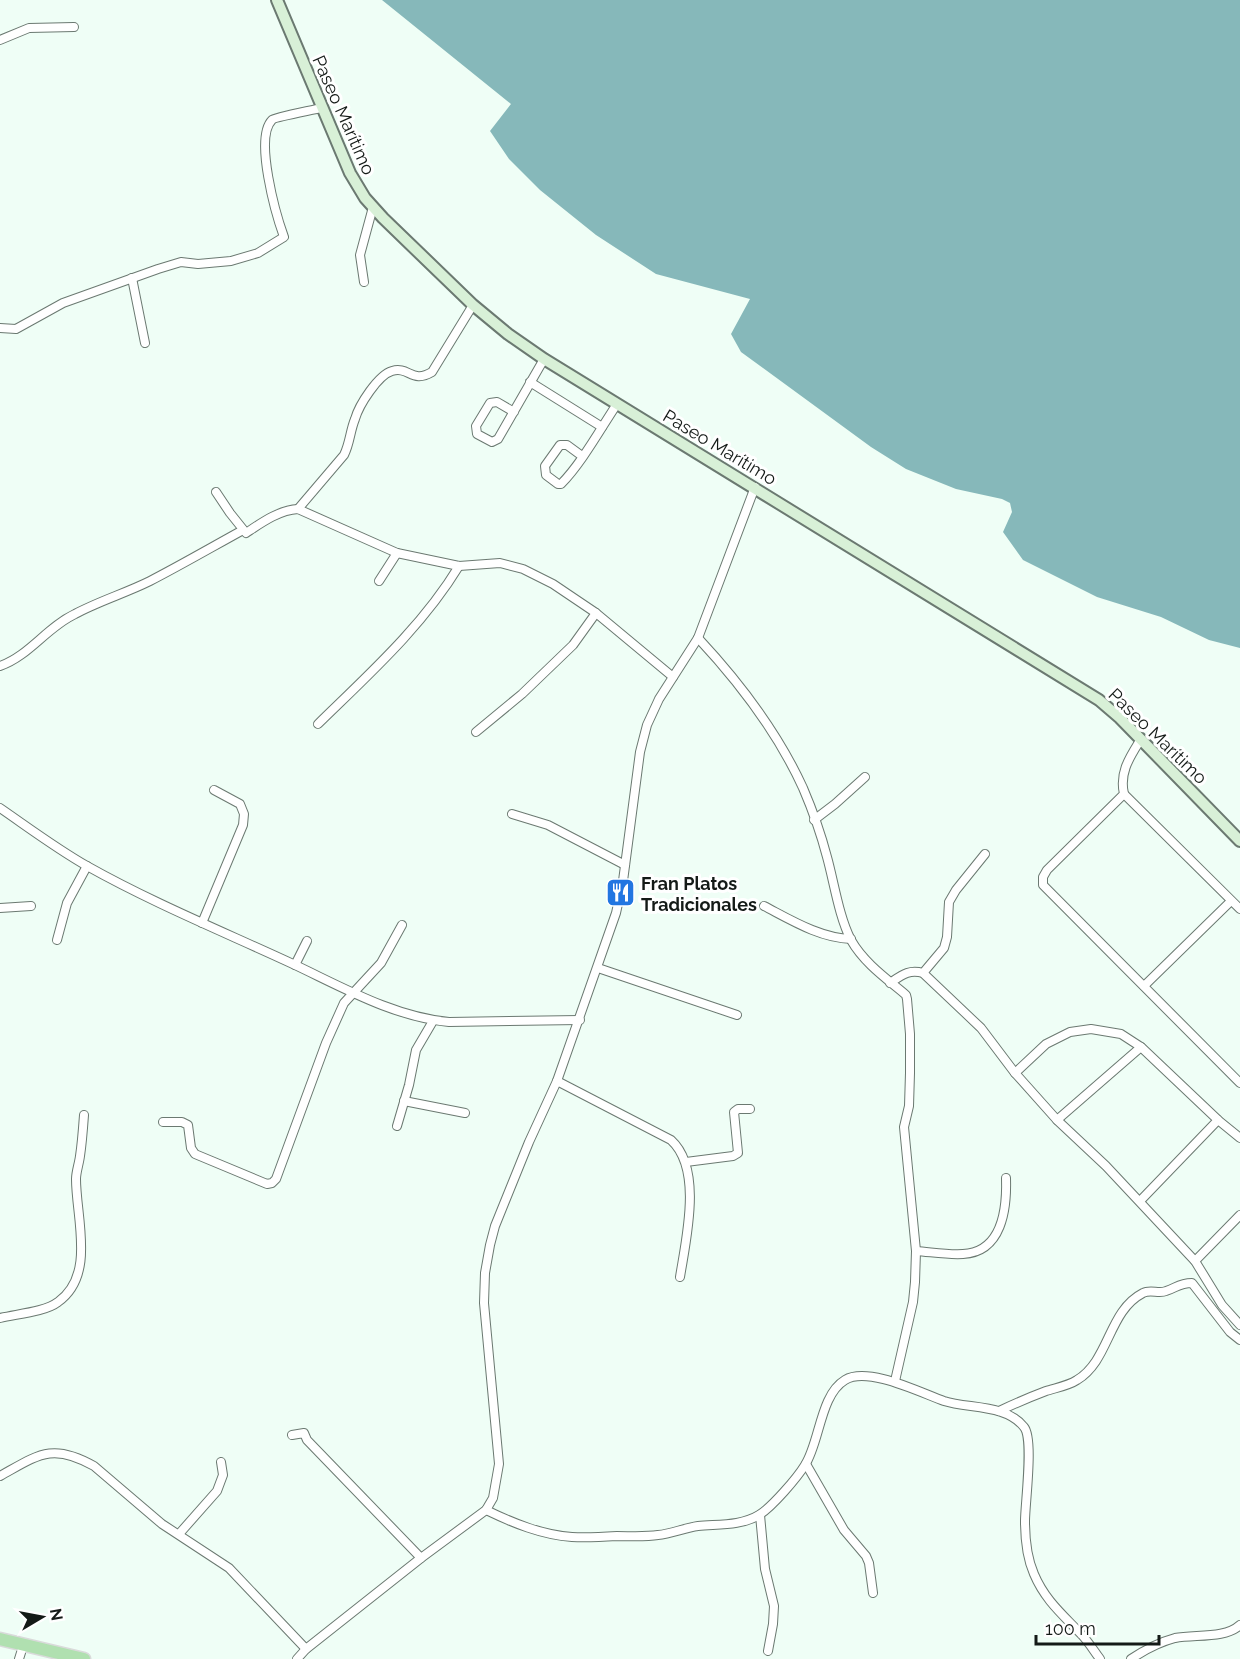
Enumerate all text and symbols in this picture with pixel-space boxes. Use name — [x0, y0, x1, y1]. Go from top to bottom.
street label: Paseo Marítimo — [308, 52, 380, 178]
street label: Paseo Marítimo — [660, 405, 781, 489]
street label: Paseo Marítimo — [1105, 684, 1212, 788]
place label: Fran Platos Tradicionales — [641, 873, 757, 915]
restaurant icon: Fran Platos Tradicionales — [604, 877, 636, 909]
north arrow — [12, 1587, 72, 1647]
text: N — [46, 1607, 67, 1622]
scale bar — [1036, 1608, 1159, 1646]
text: 100 m — [1045, 1618, 1096, 1639]

